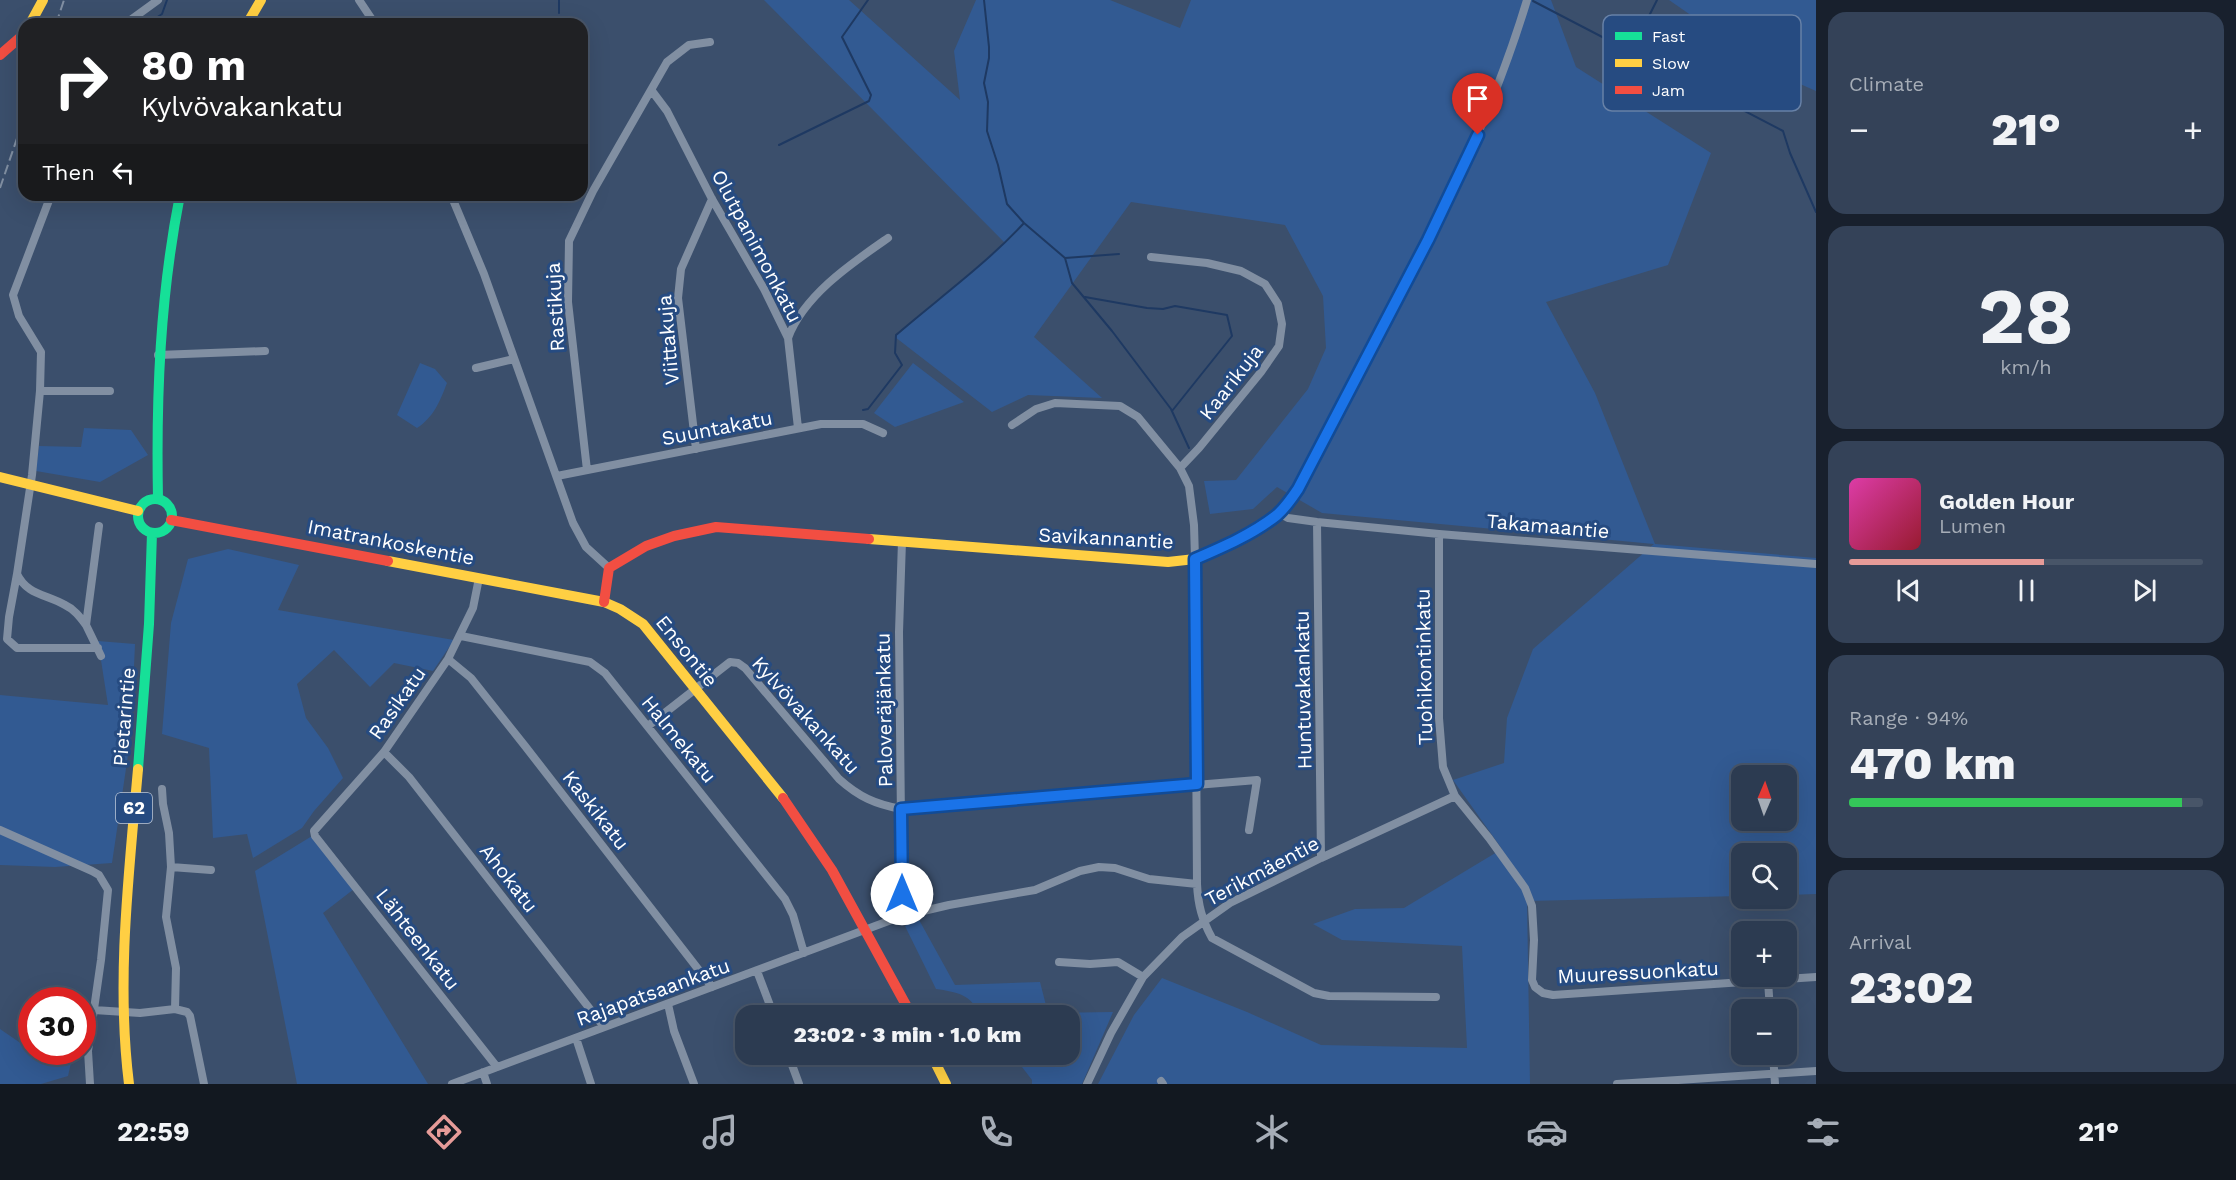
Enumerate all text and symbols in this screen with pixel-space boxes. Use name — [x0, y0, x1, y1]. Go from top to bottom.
legend — [1603, 15, 1801, 111]
text: Fast — [1652, 27, 1685, 46]
text: 80 m — [141, 41, 246, 90]
icon: right — [42, 42, 120, 120]
text: Slow — [1652, 54, 1690, 73]
text: Climate — [1849, 72, 1924, 96]
pin — [1452, 73, 1503, 135]
text: Jam — [1652, 81, 1685, 100]
icon: arrive — [1461, 82, 1494, 115]
text: Kylvövakankatu — [141, 91, 343, 123]
text: 21° — [1991, 103, 2061, 156]
text: − — [1849, 110, 1869, 149]
text: + — [2183, 110, 2203, 149]
icon: left — [107, 156, 140, 189]
text: Then — [42, 160, 95, 185]
street label: Olutpanimonkatu — [707, 165, 807, 327]
street label: Rastikuja — [541, 262, 569, 352]
text: 28 — [1978, 270, 2074, 362]
street label: Viittakuja — [652, 294, 684, 386]
street label: Kaarikuja — [1194, 339, 1268, 425]
text: km/h — [2000, 355, 2052, 379]
street label: Suuntakatu — [660, 406, 774, 450]
text: Golden Hour — [1939, 489, 2074, 514]
street label: Takamaantie — [1486, 509, 1610, 543]
street label: Imatrankoskentie — [306, 514, 476, 570]
text: Lumen — [1939, 514, 2006, 538]
street label: Savikannantie — [1038, 522, 1174, 554]
icon: previous — [1892, 574, 1925, 607]
icon: pause — [2010, 574, 2043, 607]
icon: next — [2128, 574, 2161, 607]
street label: Tuohikontinkatu — [1411, 588, 1437, 746]
street label: Ensontie — [651, 610, 723, 692]
street label: Huntuvakankatu — [1290, 610, 1316, 770]
street label: Paloveräjänkatu — [871, 633, 897, 787]
street label: Kylvövakankatu — [747, 651, 865, 779]
street label: Rasikatu — [363, 662, 431, 744]
street label: Pietarintie — [108, 666, 140, 768]
street label: Halmekatu — [637, 690, 721, 788]
text: Range · 94% — [1849, 706, 1968, 730]
text: 470 km — [1849, 737, 2016, 790]
north arrow — [1731, 765, 1797, 831]
map controls — [1731, 765, 1797, 1065]
street label: Kaskikatu — [558, 766, 634, 854]
road number: 62 — [116, 793, 152, 823]
street label: Terikmäentie — [1201, 831, 1323, 911]
street label: Ahokatu — [475, 839, 543, 917]
button: search — [1731, 843, 1797, 909]
position arrow — [870, 862, 934, 926]
street label: Lähteenkatu — [371, 883, 465, 995]
button: + — [1731, 921, 1797, 987]
text: Arrival — [1849, 930, 1911, 954]
street label: Rajapatsaankatu — [573, 953, 733, 1031]
street label: Muuressuonkatu — [1557, 956, 1719, 988]
text: 23:02 — [1849, 961, 1973, 1014]
speed limit sign: 30 — [18, 987, 96, 1065]
button: − — [1731, 999, 1797, 1065]
text: 23:02 · 3 min · 1.0 km — [794, 1022, 1021, 1047]
icon: directions — [423, 1111, 465, 1153]
icon: music — [699, 1111, 741, 1153]
icon: phone — [975, 1111, 1017, 1153]
icon: climate — [1251, 1111, 1293, 1153]
icon: car — [1526, 1111, 1568, 1153]
icon: filters — [1802, 1111, 1844, 1153]
text: 22:59 — [117, 1116, 190, 1148]
text: 21° — [2078, 1116, 2119, 1148]

